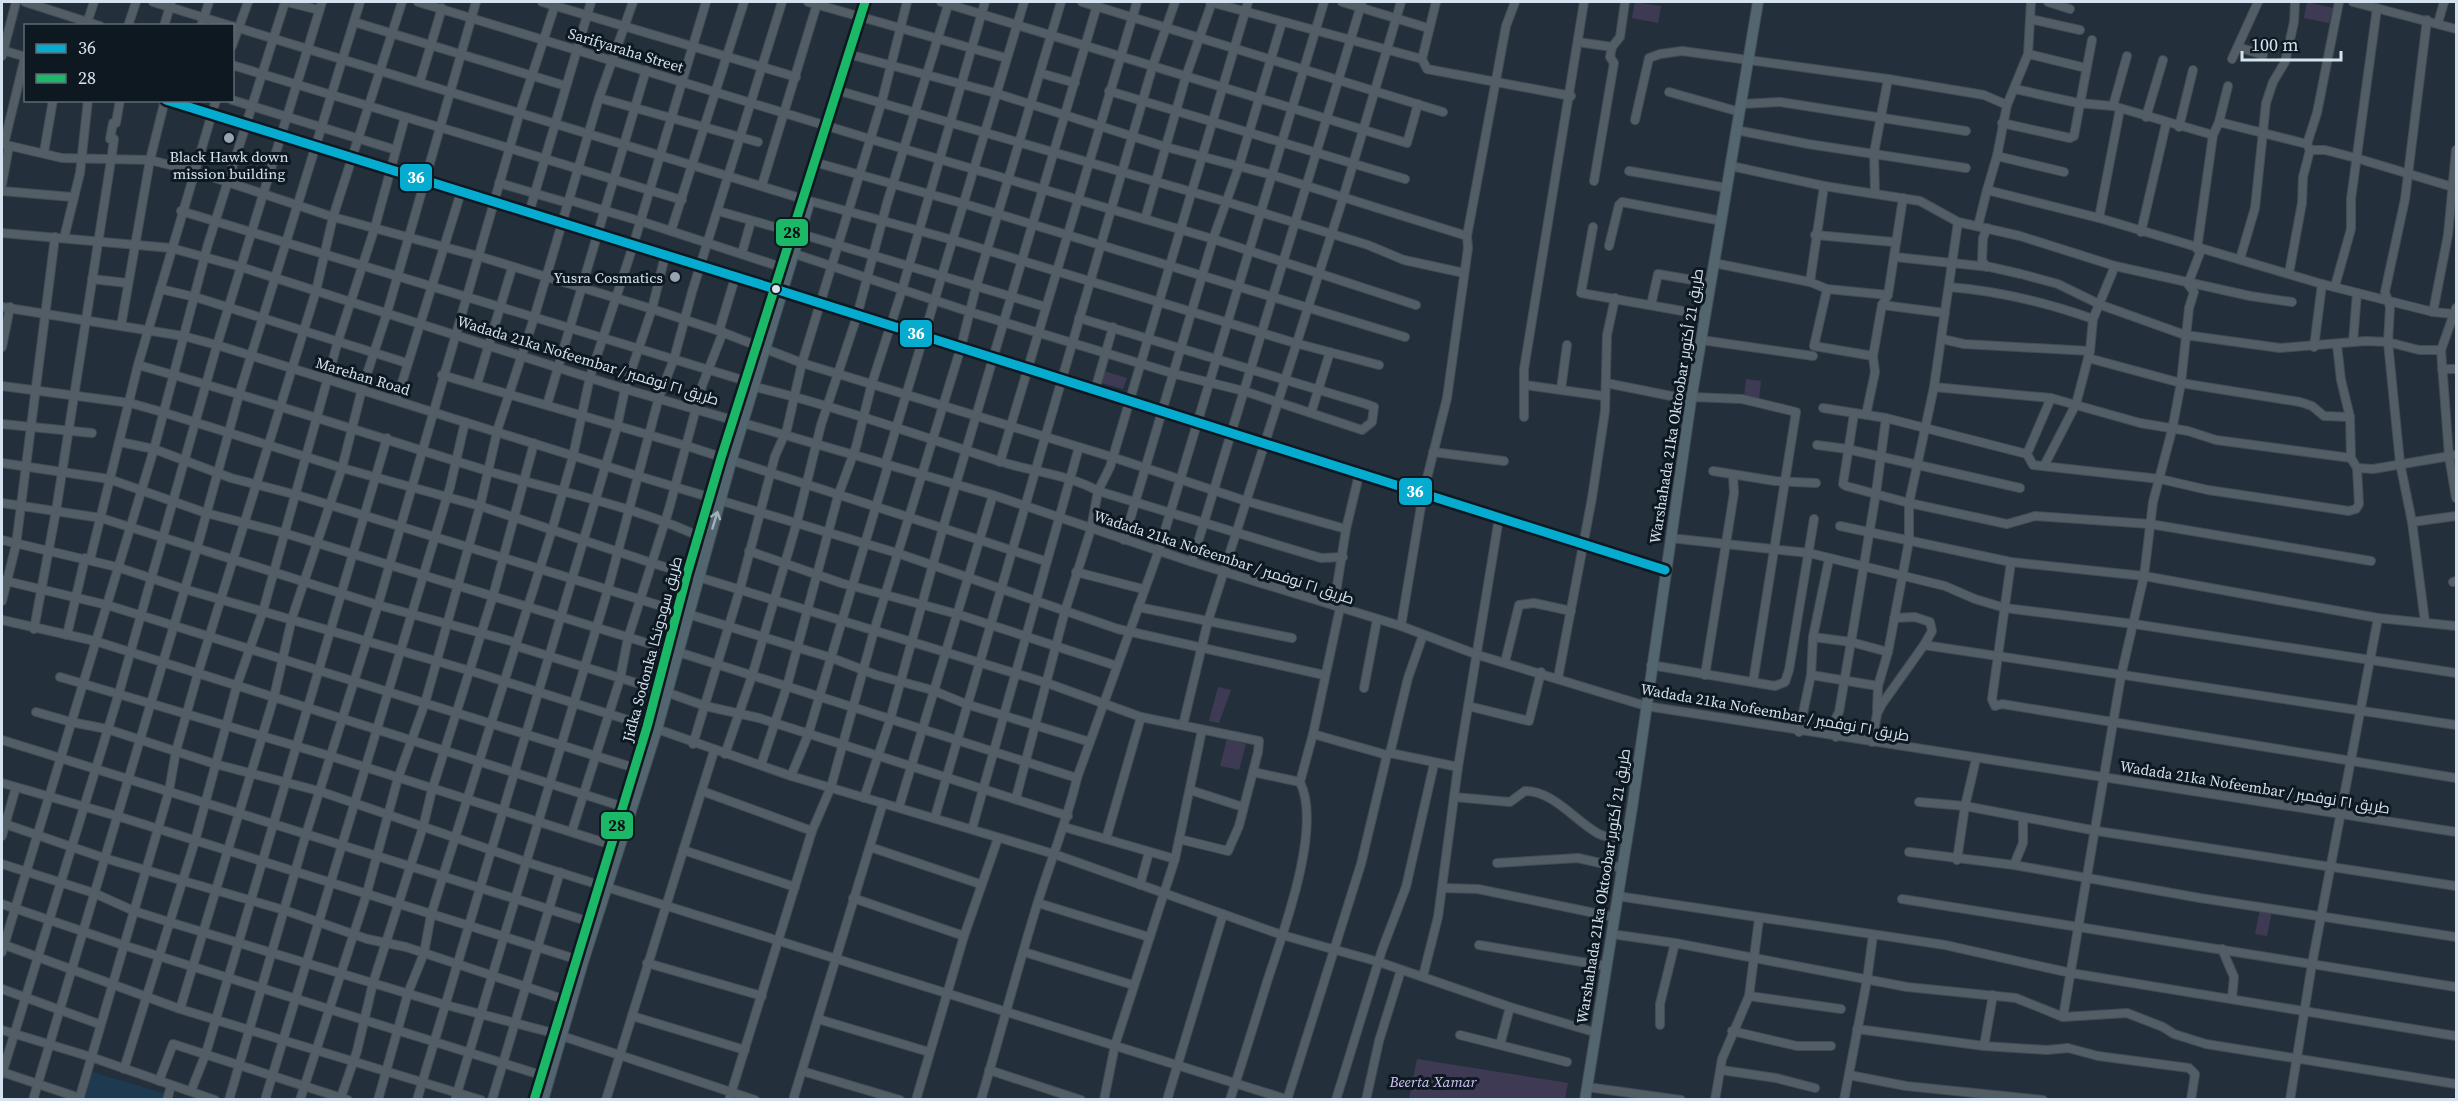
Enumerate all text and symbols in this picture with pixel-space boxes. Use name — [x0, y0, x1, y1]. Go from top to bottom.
street label: Sarifyaraha Street — [566, 23, 686, 78]
legend — [24, 24, 234, 102]
scale bar — [2242, 24, 2341, 62]
text: 100 m — [2251, 32, 2298, 57]
text: 36 — [78, 35, 96, 60]
text: 28 — [78, 65, 96, 90]
marker: Black Hawk down mission building — [222, 131, 236, 145]
place label: Black Hawk down mission building — [169, 146, 289, 184]
line badge: 36 — [399, 163, 433, 192]
text: 36 — [407, 166, 425, 188]
line badge: 28 — [775, 218, 809, 247]
text: 28 — [783, 221, 801, 243]
place label: Yusra Cosmatics — [554, 267, 663, 288]
street label: Warshahada 21ka Oktoobar طريق 21 أكتوبر — [1644, 267, 1708, 545]
marker: Yusra Cosmatics — [668, 270, 682, 284]
unlabelled marker — [770, 283, 782, 295]
street label: Wadada 21ka Nofeembar / طريق ٢١ نوفمبر — [454, 310, 722, 410]
line badge: 36 — [899, 319, 933, 348]
text: 36 — [907, 322, 925, 344]
street label: Marehan Road — [313, 352, 413, 400]
line badge: 36 — [1398, 477, 1433, 506]
text: 36 — [1406, 480, 1424, 502]
street label: Wadada 21ka Nofeembar / طريق ٢١ نوفمبر — [1091, 505, 1357, 609]
one-way arrow — [710, 511, 721, 530]
street label: Jidka Sodonka طريق سودونكا — [617, 554, 687, 745]
street label: Wadada 21ka Nofeembar / طريق ٢١ نوفمبر — [1639, 678, 1911, 746]
street label: Warshahada 21ka Oktoobar طريق 21 أكتوبر — [1571, 747, 1635, 1025]
street label: Wadada 21ka Nofeembar / طريق ٢١ نوفمبر — [2119, 755, 2391, 819]
line badge: 28 — [600, 811, 634, 840]
text: 28 — [608, 814, 626, 836]
park label: Beerta Xamar — [1388, 1071, 1478, 1092]

